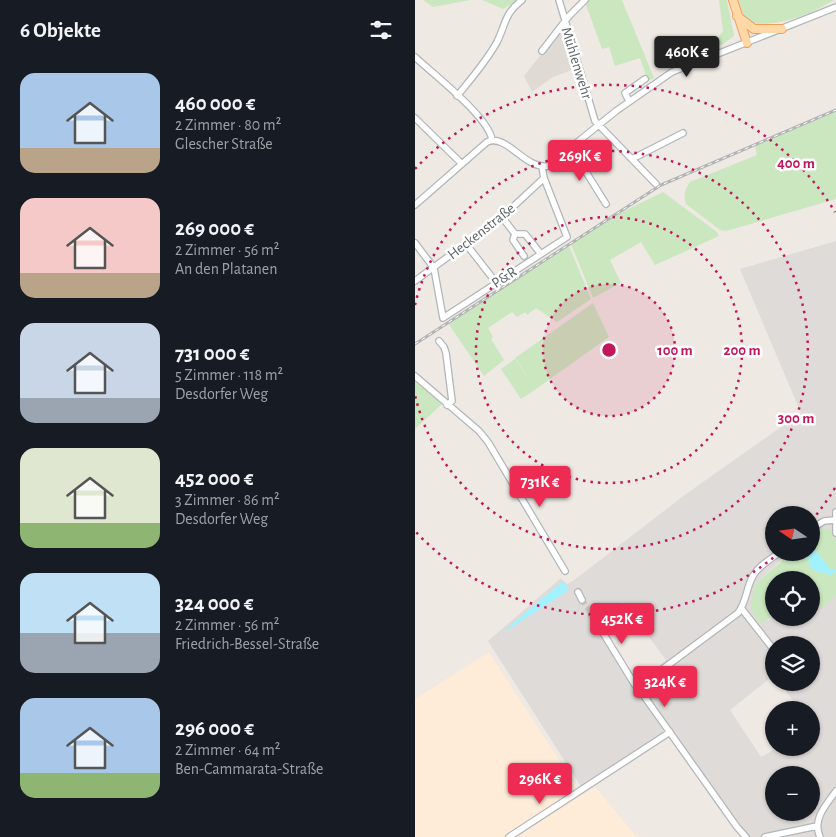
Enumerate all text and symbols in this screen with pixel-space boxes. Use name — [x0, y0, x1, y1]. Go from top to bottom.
icon: filters — [367, 16, 395, 44]
text: 6 Objekte — [20, 20, 101, 41]
street label: Mühlenwehr — [558, 25, 595, 101]
pin: 460K € — [646, 36, 728, 78]
text: 460K € — [665, 44, 709, 60]
icon: home — [60, 93, 120, 153]
text: 460 000 € — [175, 93, 256, 114]
text: 2 Zimmer · 80 m² — [175, 117, 281, 133]
text: Glescher Straße — [175, 136, 273, 152]
pin: 269K € — [539, 140, 621, 182]
text: 269K € — [559, 148, 601, 164]
text: 400 m — [777, 156, 815, 171]
street label: Heckenstraße — [445, 200, 518, 262]
icon: home — [60, 218, 120, 278]
text: 269 000 € — [175, 218, 254, 239]
text: 2 Zimmer · 56 m² — [175, 242, 279, 258]
text: An den Platanen — [175, 261, 277, 277]
street label: P&R — [489, 264, 519, 291]
centre of rings — [600, 341, 618, 359]
icon: home — [60, 343, 120, 403]
text: 731 000 € — [175, 343, 250, 364]
text: 100 m — [657, 343, 693, 358]
text: 200 m — [723, 343, 761, 358]
text: 5 Zimmer · 118 m² — [175, 367, 283, 383]
text: Desdorfer Weg — [175, 386, 268, 402]
text: 300 m — [778, 411, 814, 426]
pin: 731K € — [499, 466, 581, 508]
icon: home — [60, 468, 120, 528]
text: 452 000 € — [175, 468, 254, 489]
text: 731K € — [521, 474, 559, 490]
text: 3 Zimmer · 86 m² — [175, 492, 280, 508]
north arrow — [765, 506, 820, 561]
map controls — [765, 506, 820, 821]
text: Desdorfer Weg — [175, 511, 268, 527]
button: locate — [765, 571, 820, 626]
icon: home — [60, 593, 120, 653]
text: 324 000 € — [175, 593, 253, 614]
pin: 452K € — [581, 602, 663, 645]
text: 452K € — [601, 611, 643, 627]
text: 2 Zimmer · 56 m² — [175, 617, 279, 633]
text: Friedrich-Bessel-Straße — [175, 636, 319, 652]
button: layers — [765, 636, 820, 691]
pin: 324K € — [624, 666, 706, 708]
text: 324K € — [644, 674, 686, 690]
button: + — [765, 701, 820, 756]
icon: home — [60, 718, 120, 778]
text: 296 000 € — [175, 718, 254, 739]
text: 2 Zimmer · 64 m² — [175, 742, 280, 758]
text: Ben-Cammarata-Straße — [175, 761, 323, 777]
pin: 296K € — [499, 762, 581, 805]
button: − — [765, 766, 820, 821]
text: 296K € — [519, 771, 561, 787]

